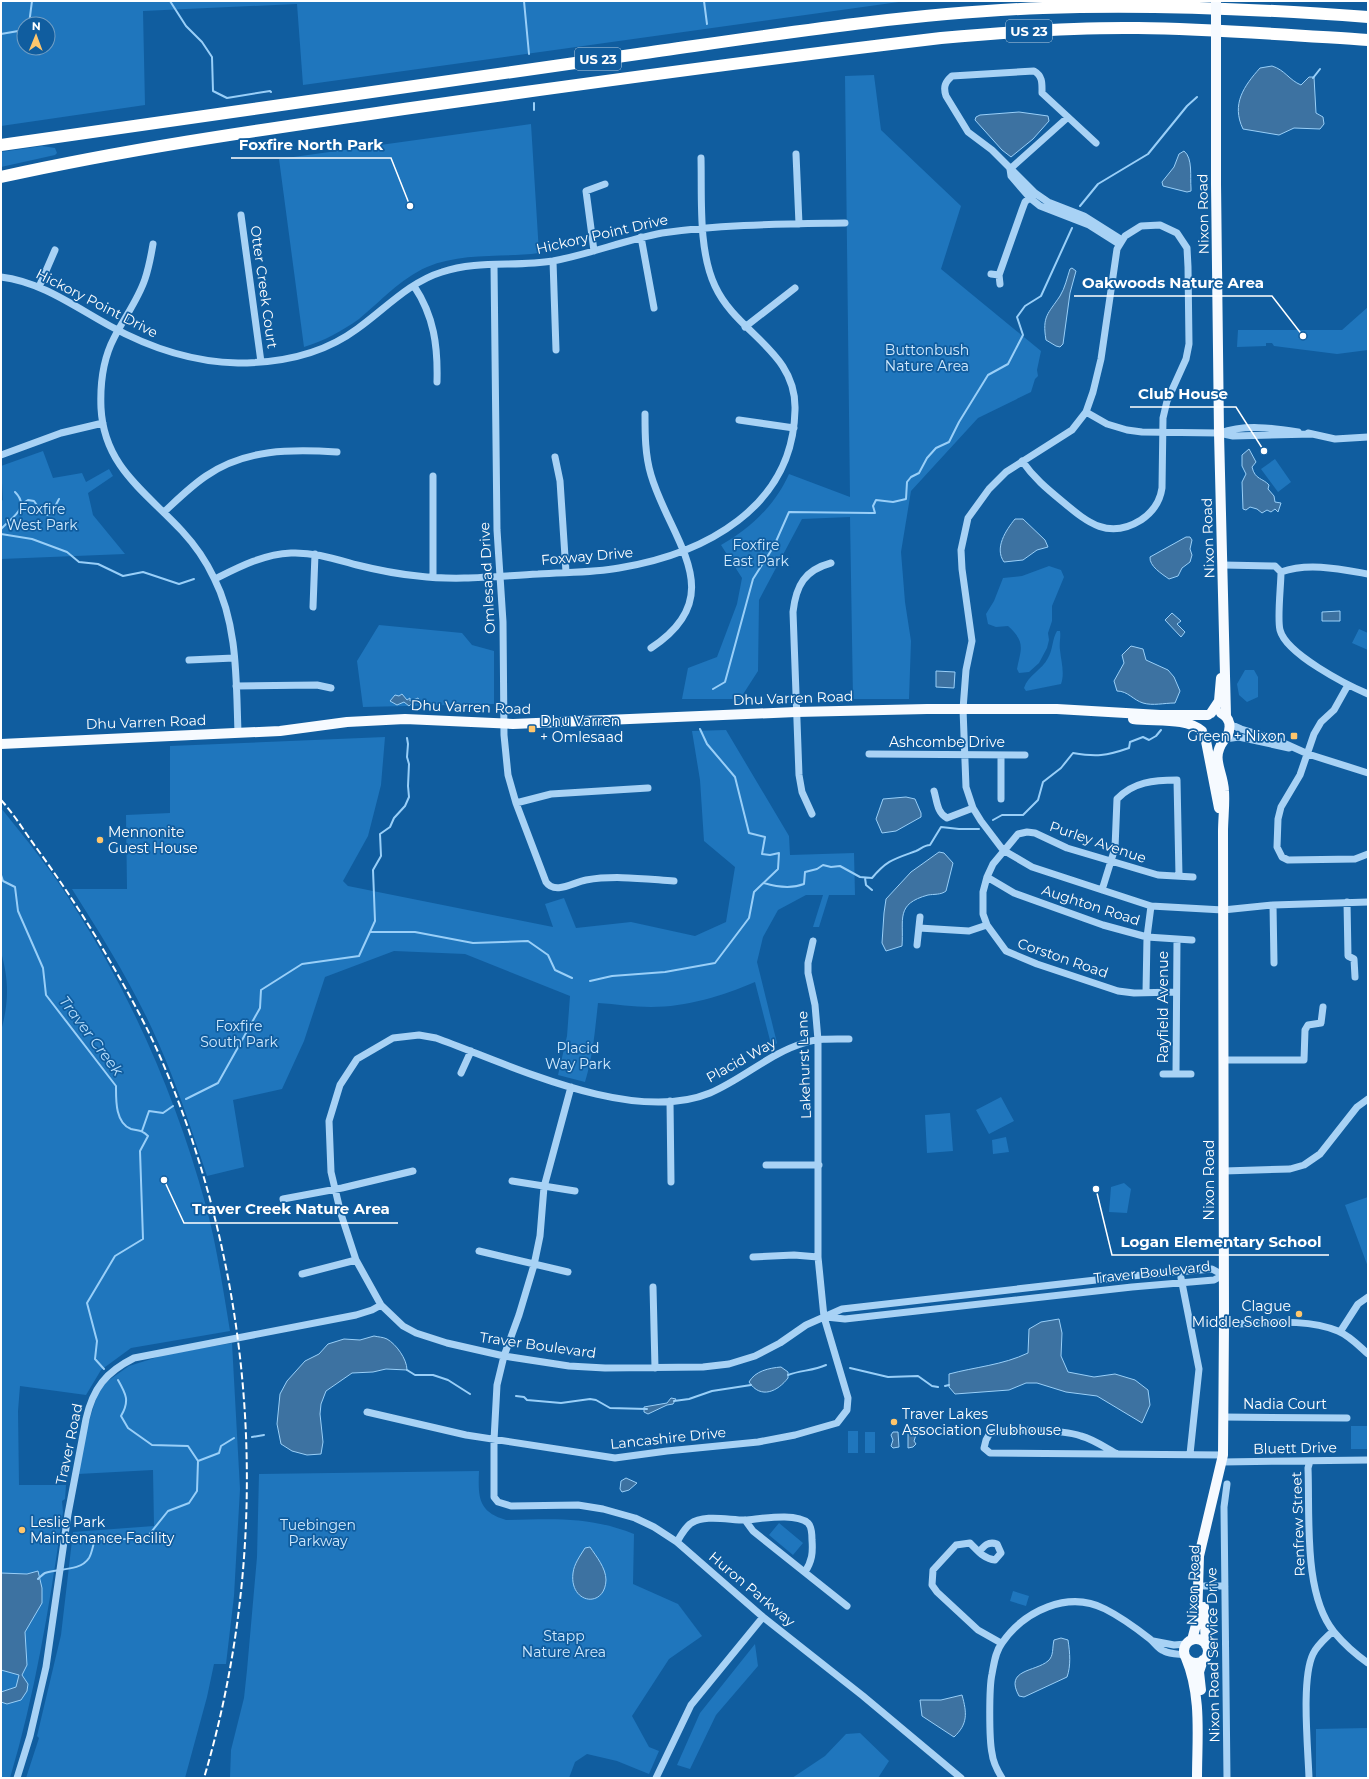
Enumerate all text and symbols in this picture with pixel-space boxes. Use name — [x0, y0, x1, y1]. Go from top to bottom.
north arrow — [16, 16, 56, 56]
text: N — [32, 19, 41, 33]
road number: US 23 — [1006, 20, 1052, 42]
road number: US 23 — [575, 48, 621, 70]
callout: Foxfire North Park — [231, 131, 391, 158]
text: Foxfire North Park — [239, 135, 383, 154]
street label: Nixon Road — [1193, 173, 1213, 255]
street label: Hickory Point Drive — [534, 210, 670, 258]
street label: Otter Creek Court — [246, 224, 282, 350]
street label: Hickory Point Drive — [33, 264, 161, 342]
callout: Oakwoods Nature Area — [1074, 269, 1272, 296]
text: Oakwoods Nature Area — [1082, 273, 1264, 292]
park label: Buttonbush Nature Area — [885, 341, 969, 375]
callout: Club House — [1130, 380, 1236, 407]
text: Club House — [1138, 384, 1228, 403]
street label: Nixon Road — [1198, 497, 1218, 579]
park label: Foxfire West Park — [6, 500, 78, 534]
street label: Omlesaad Drive — [475, 522, 499, 634]
park label: Foxfire East Park — [723, 536, 789, 570]
street label: Foxway Drive — [540, 543, 634, 569]
street label: Dhu Varren Road — [732, 687, 854, 709]
street label: Dhu Varren Road — [410, 696, 532, 718]
street label: Dhu Varren Road — [85, 711, 207, 733]
place label: Dhu Varren + Omlesaad — [540, 712, 623, 746]
marker: Dhu Varren + Omlesaad — [527, 724, 537, 734]
place label: Green + Nixon — [1187, 727, 1286, 745]
marker: Green + Nixon — [1289, 731, 1299, 741]
street label: Ashcombe Drive — [889, 733, 1005, 751]
street label: Purley Avenue — [1047, 817, 1149, 867]
place label: Mennonite Guest House — [108, 823, 198, 857]
marker: Mennonite Guest House — [95, 835, 105, 845]
street label: Aughton Road — [1040, 881, 1142, 929]
street label: Corston Road — [1015, 934, 1111, 982]
street label: Rayfield Avenue — [1154, 951, 1172, 1063]
water label: Traver Creek — [55, 992, 128, 1080]
street label: Lakehurst Lane — [793, 1011, 815, 1119]
park label: Foxfire South Park — [200, 1017, 278, 1051]
street label: Placid Way — [703, 1033, 779, 1087]
park label: Placid Way Park — [545, 1039, 612, 1073]
street label: Nixon Road — [1200, 1140, 1218, 1220]
callout: Traver Creek Nature Area — [184, 1196, 398, 1223]
text: Traver Creek Nature Area — [192, 1199, 390, 1218]
callout: Logan Elementary School — [1112, 1228, 1329, 1255]
text: Logan Elementary School — [1120, 1232, 1322, 1251]
street label: Traver Boulevard — [1093, 1257, 1211, 1287]
place label: Clague Middle School — [1192, 1297, 1291, 1331]
marker: Clague Middle School — [1294, 1309, 1304, 1319]
street label: Traver Boulevard — [479, 1328, 597, 1362]
street label: Nadia Court — [1243, 1395, 1327, 1413]
street label: Traver Road — [52, 1402, 86, 1486]
place label: Traver Lakes Association Clubhouse — [902, 1405, 1061, 1439]
marker: Traver Lakes Association Clubhouse — [889, 1417, 899, 1427]
street label: Lancashire Drive — [609, 1423, 727, 1453]
street label: Bluett Drive — [1253, 1438, 1337, 1458]
street label: Renfrew Street — [1287, 1471, 1309, 1577]
place label: Leslie Park Maintenance Facility — [30, 1513, 175, 1547]
park label: Tuebingen Parkway — [280, 1516, 356, 1550]
marker: Leslie Park Maintenance Facility — [17, 1525, 27, 1535]
street label: Nixon Road — [1183, 1544, 1203, 1626]
street label: Huron Parkway — [705, 1548, 799, 1631]
street label: Nixon Road Service Drive — [1202, 1567, 1224, 1743]
park label: Stapp Nature Area — [522, 1627, 606, 1661]

